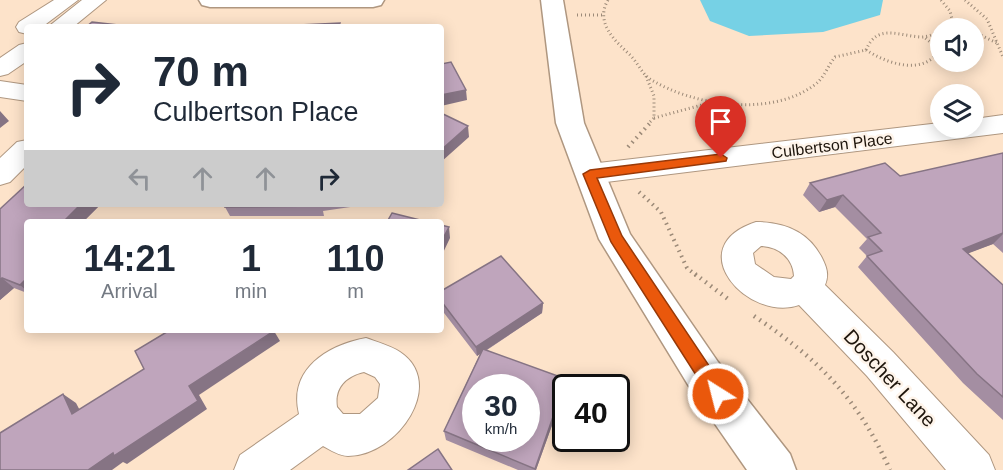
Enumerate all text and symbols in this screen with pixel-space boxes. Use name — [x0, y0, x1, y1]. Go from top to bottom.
map controls — [930, 18, 984, 138]
button: sound — [930, 18, 984, 72]
icon: right — [54, 48, 132, 126]
text: 70 m — [153, 48, 249, 95]
button: layers — [930, 84, 984, 138]
pin — [695, 96, 746, 158]
text: Culbertson Place — [153, 97, 359, 127]
icon: arrive — [704, 105, 737, 138]
street label: Culbertson Place — [771, 130, 894, 161]
icon: left — [123, 162, 156, 195]
icon: ahead — [186, 162, 219, 195]
icon: ahead — [249, 162, 282, 195]
icon: right — [312, 162, 345, 195]
text: 14:21 — [83, 238, 175, 279]
text: 1 — [241, 238, 261, 279]
text: 110 — [326, 238, 385, 279]
text: Arrival — [101, 280, 158, 302]
text: min — [235, 280, 267, 302]
text: m — [347, 280, 364, 302]
street label: Doscher Lane — [839, 325, 941, 431]
position arrow — [686, 362, 750, 426]
speed limit sign: 40 — [552, 374, 630, 452]
text: 30 — [484, 389, 518, 422]
text: km/h — [485, 420, 517, 437]

